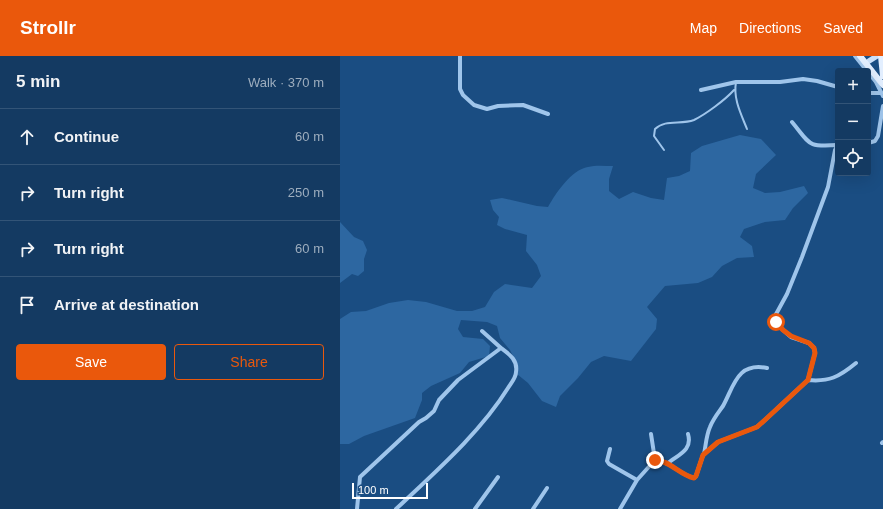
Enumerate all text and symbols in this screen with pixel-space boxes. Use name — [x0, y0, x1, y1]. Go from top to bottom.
text: Strollr — [20, 17, 76, 38]
text: Map — [690, 20, 717, 36]
text: Directions — [739, 20, 801, 36]
text: Saved — [823, 20, 863, 36]
map controls — [835, 68, 871, 176]
button: + — [835, 68, 871, 104]
text: 5 min — [16, 72, 60, 91]
text: Walk · 370 m — [248, 75, 324, 90]
button: − — [835, 104, 871, 140]
icon: ahead — [16, 126, 38, 148]
text: Continue — [54, 128, 119, 145]
text: 60 m — [295, 129, 324, 144]
button: locate — [835, 140, 871, 176]
icon: right — [16, 182, 38, 204]
text: Turn right — [54, 184, 124, 201]
text: 250 m — [288, 185, 324, 200]
icon: right — [16, 238, 38, 260]
text: Turn right — [54, 240, 124, 257]
text: 60 m — [295, 241, 324, 256]
icon: arrive — [16, 294, 38, 316]
text: Arrive at destination — [54, 296, 199, 313]
route start — [767, 313, 785, 331]
button: Save — [16, 344, 166, 380]
button: Share — [174, 344, 324, 380]
route end — [646, 451, 664, 469]
scale bar — [352, 481, 428, 500]
text: 100 m — [358, 484, 389, 496]

